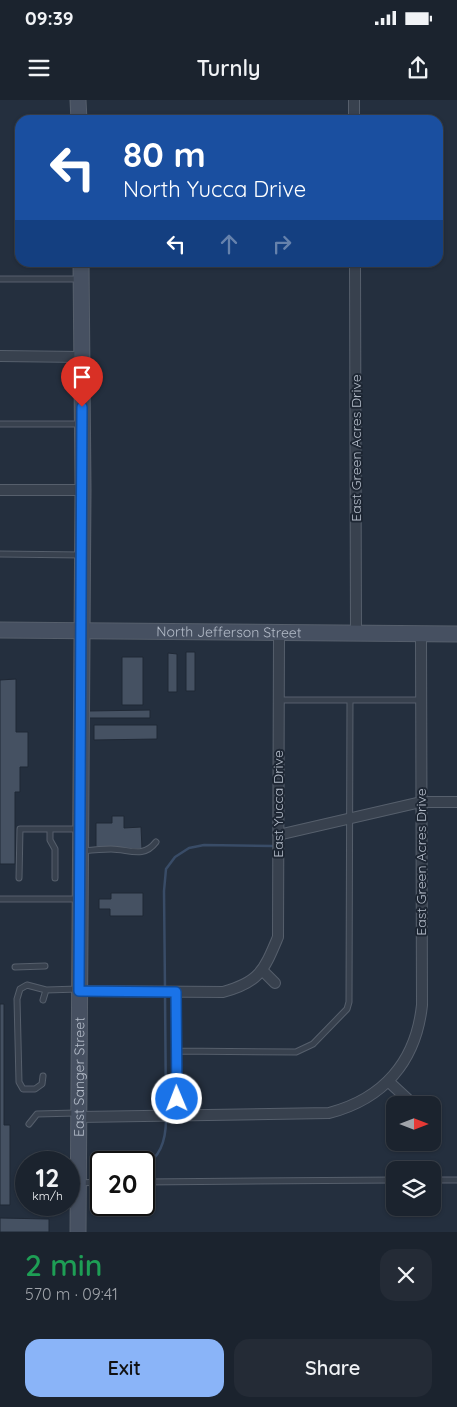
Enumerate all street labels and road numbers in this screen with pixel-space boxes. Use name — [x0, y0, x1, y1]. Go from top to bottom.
street label: East Green Acres Drive — [347, 374, 365, 522]
street label: North Jefferson Street — [156, 622, 302, 642]
street label: East Yucca Drive — [269, 750, 287, 858]
street label: East Green Acres Drive — [412, 788, 430, 936]
street label: East Sanger Street — [70, 1017, 88, 1137]

